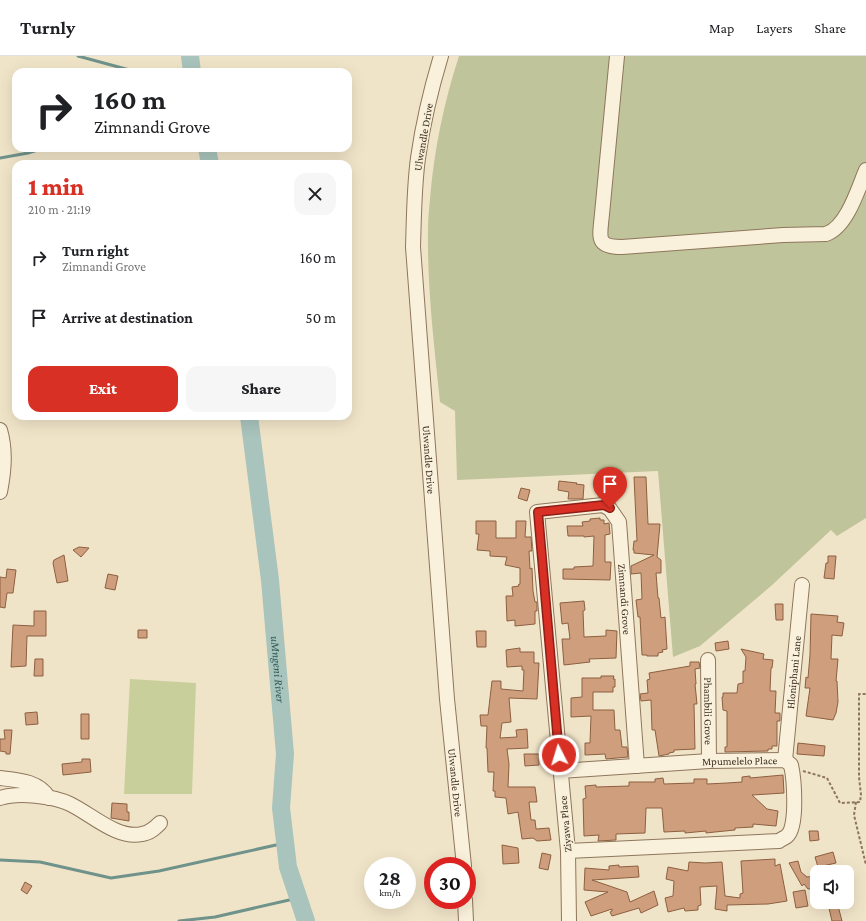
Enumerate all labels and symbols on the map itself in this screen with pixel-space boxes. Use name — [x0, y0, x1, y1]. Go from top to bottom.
street label: Ulwandle Drive — [411, 102, 435, 172]
street label: Ulwandle Drive — [420, 425, 438, 494]
pin — [593, 467, 627, 508]
street label: Zimnandi Grove — [616, 563, 633, 635]
water label: uMngeni River — [268, 635, 288, 704]
street label: Hloniphani Lane — [784, 635, 803, 710]
street label: Phambili Grove — [702, 677, 715, 745]
position arrow — [538, 734, 580, 776]
street label: Ulwandle Drive — [446, 748, 465, 817]
street label: Mpumelelo Place — [702, 754, 778, 768]
street label: Ziyawa Place — [557, 795, 574, 853]
speed limit sign: 30 — [424, 857, 476, 909]

